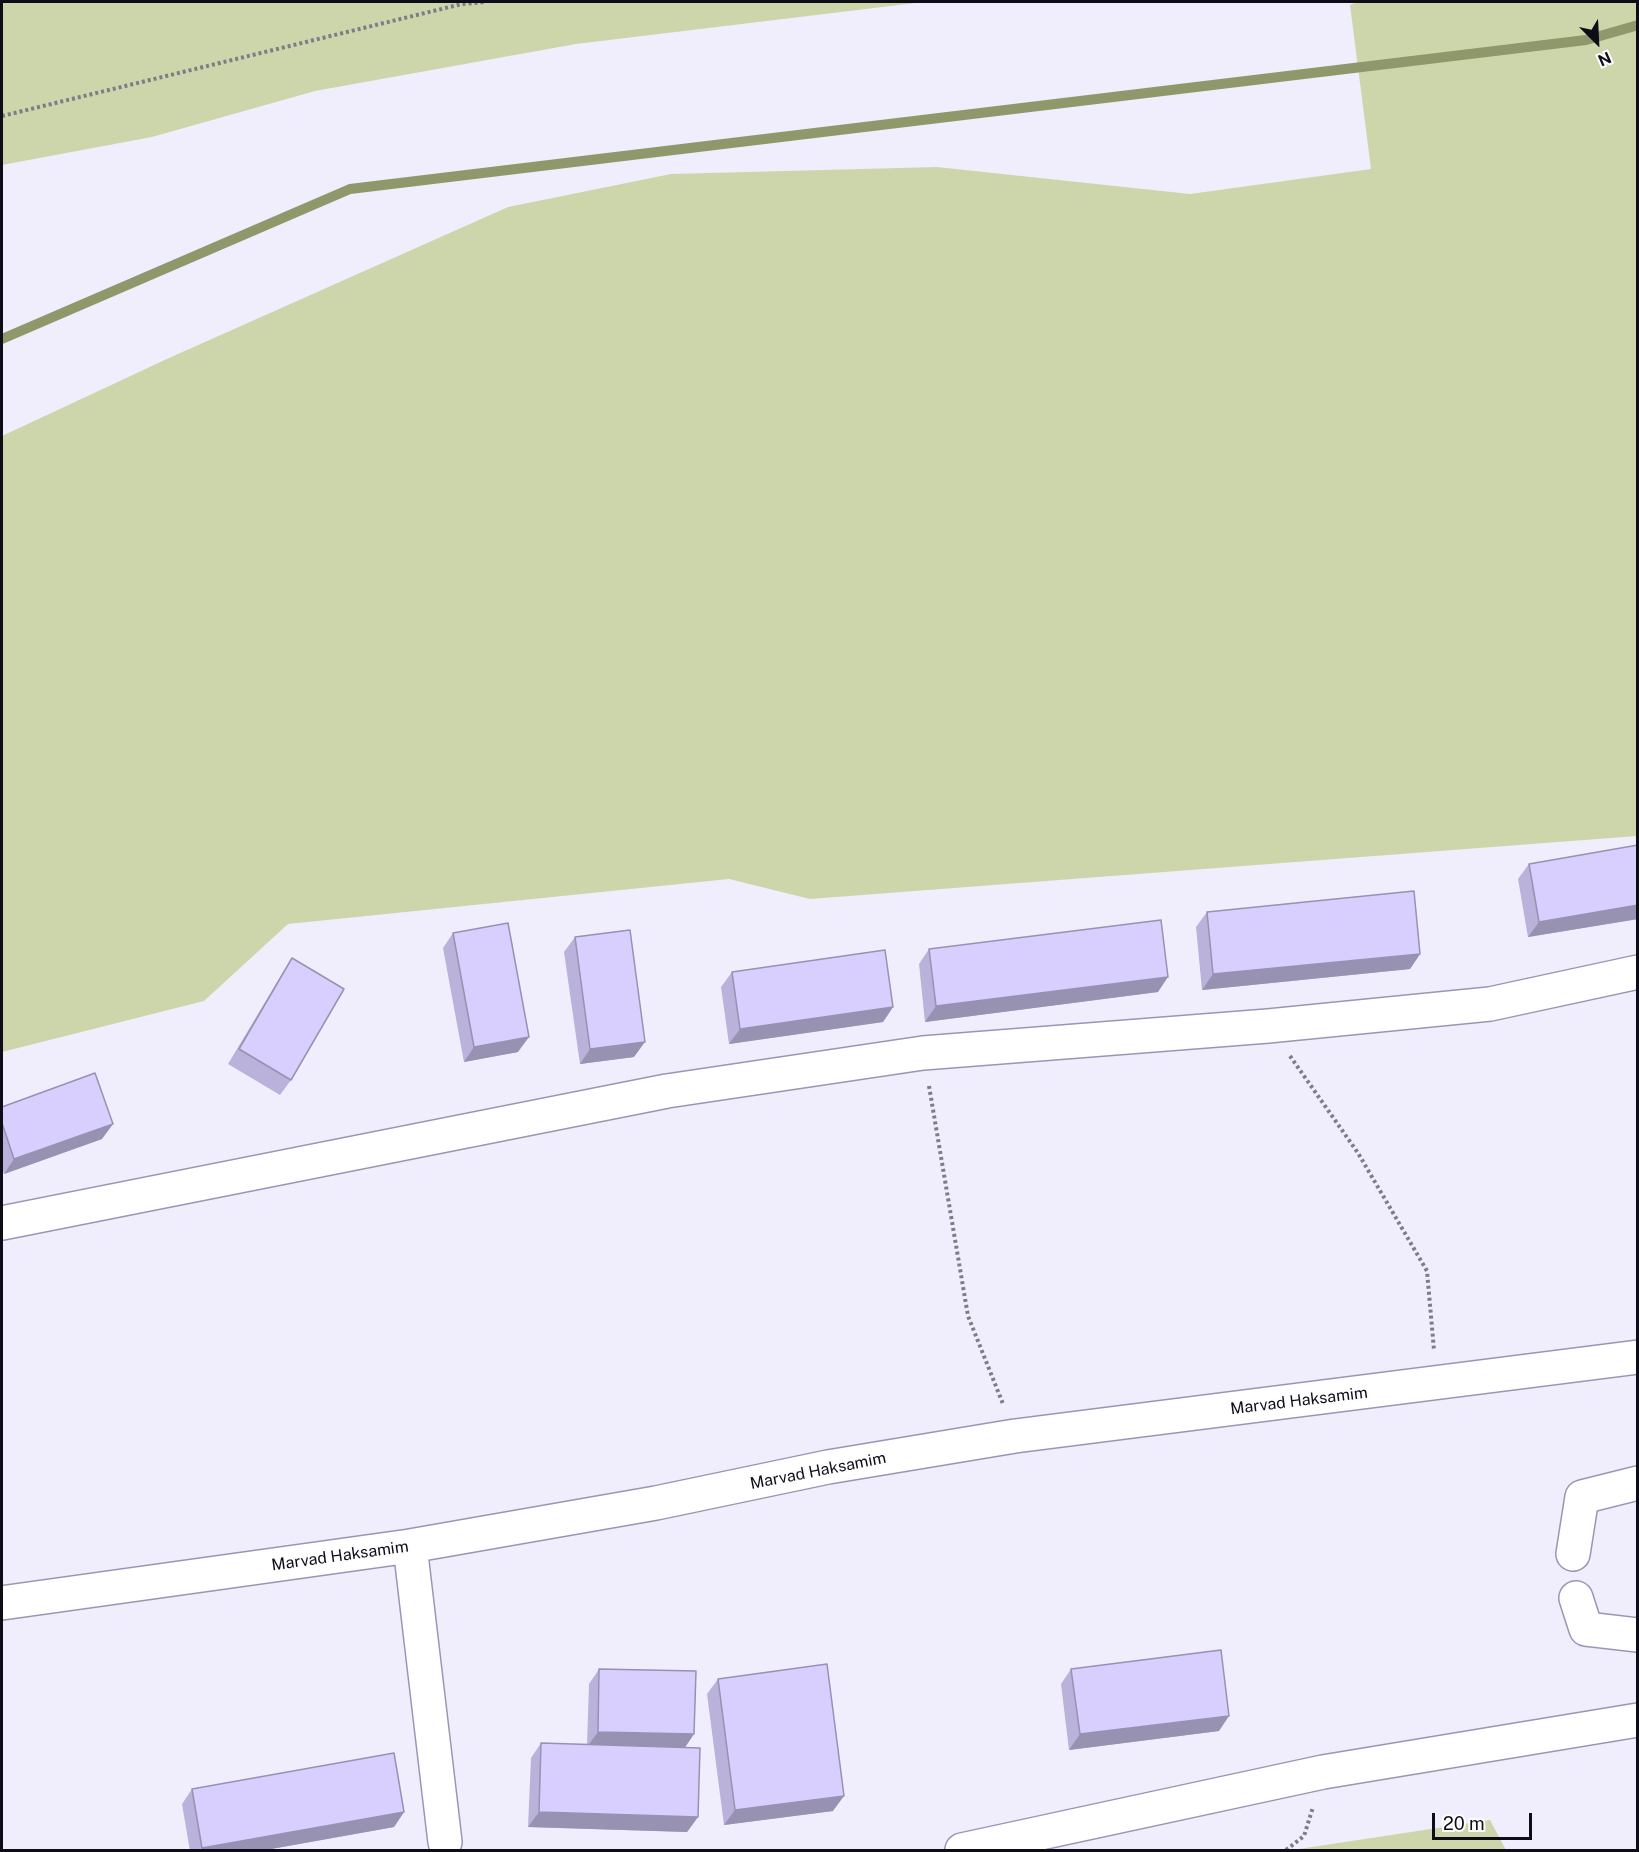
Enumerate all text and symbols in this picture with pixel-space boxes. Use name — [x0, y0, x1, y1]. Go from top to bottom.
north arrow — [1567, 12, 1627, 72]
text: N — [1595, 48, 1614, 70]
street label: Marvad Haksamim — [1229, 1383, 1369, 1419]
street label: Marvad Haksamim — [748, 1448, 888, 1494]
street label: Marvad Haksamim — [270, 1537, 410, 1575]
scale bar — [1435, 1801, 1536, 1839]
text: 20 m — [1443, 1813, 1485, 1834]

